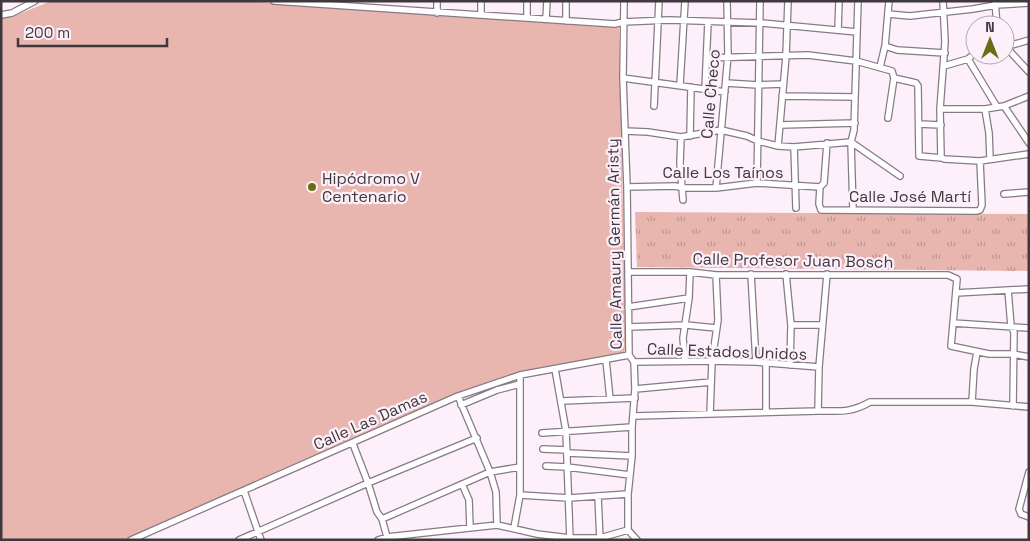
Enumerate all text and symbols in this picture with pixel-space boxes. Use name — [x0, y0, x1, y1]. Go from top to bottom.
scale bar — [18, 15, 166, 47]
north arrow — [965, 15, 1015, 65]
text: N — [985, 18, 995, 36]
text: 200 m — [25, 23, 70, 42]
street label: Calle Checo — [696, 48, 725, 140]
street label: Calle Amaury Germán Aristy — [602, 138, 627, 350]
street label: Calle Los Taínos — [663, 162, 783, 183]
place label: Hipódromo V Centenario — [322, 168, 420, 207]
marker: Hipódromo V Centenario — [306, 181, 318, 193]
street label: Calle José Martí — [849, 186, 971, 207]
street label: Calle Profesor Juan Bosch — [692, 248, 894, 273]
street label: Calle Estados Unidos — [647, 338, 807, 365]
street label: Calle Las Damas — [310, 386, 430, 455]

